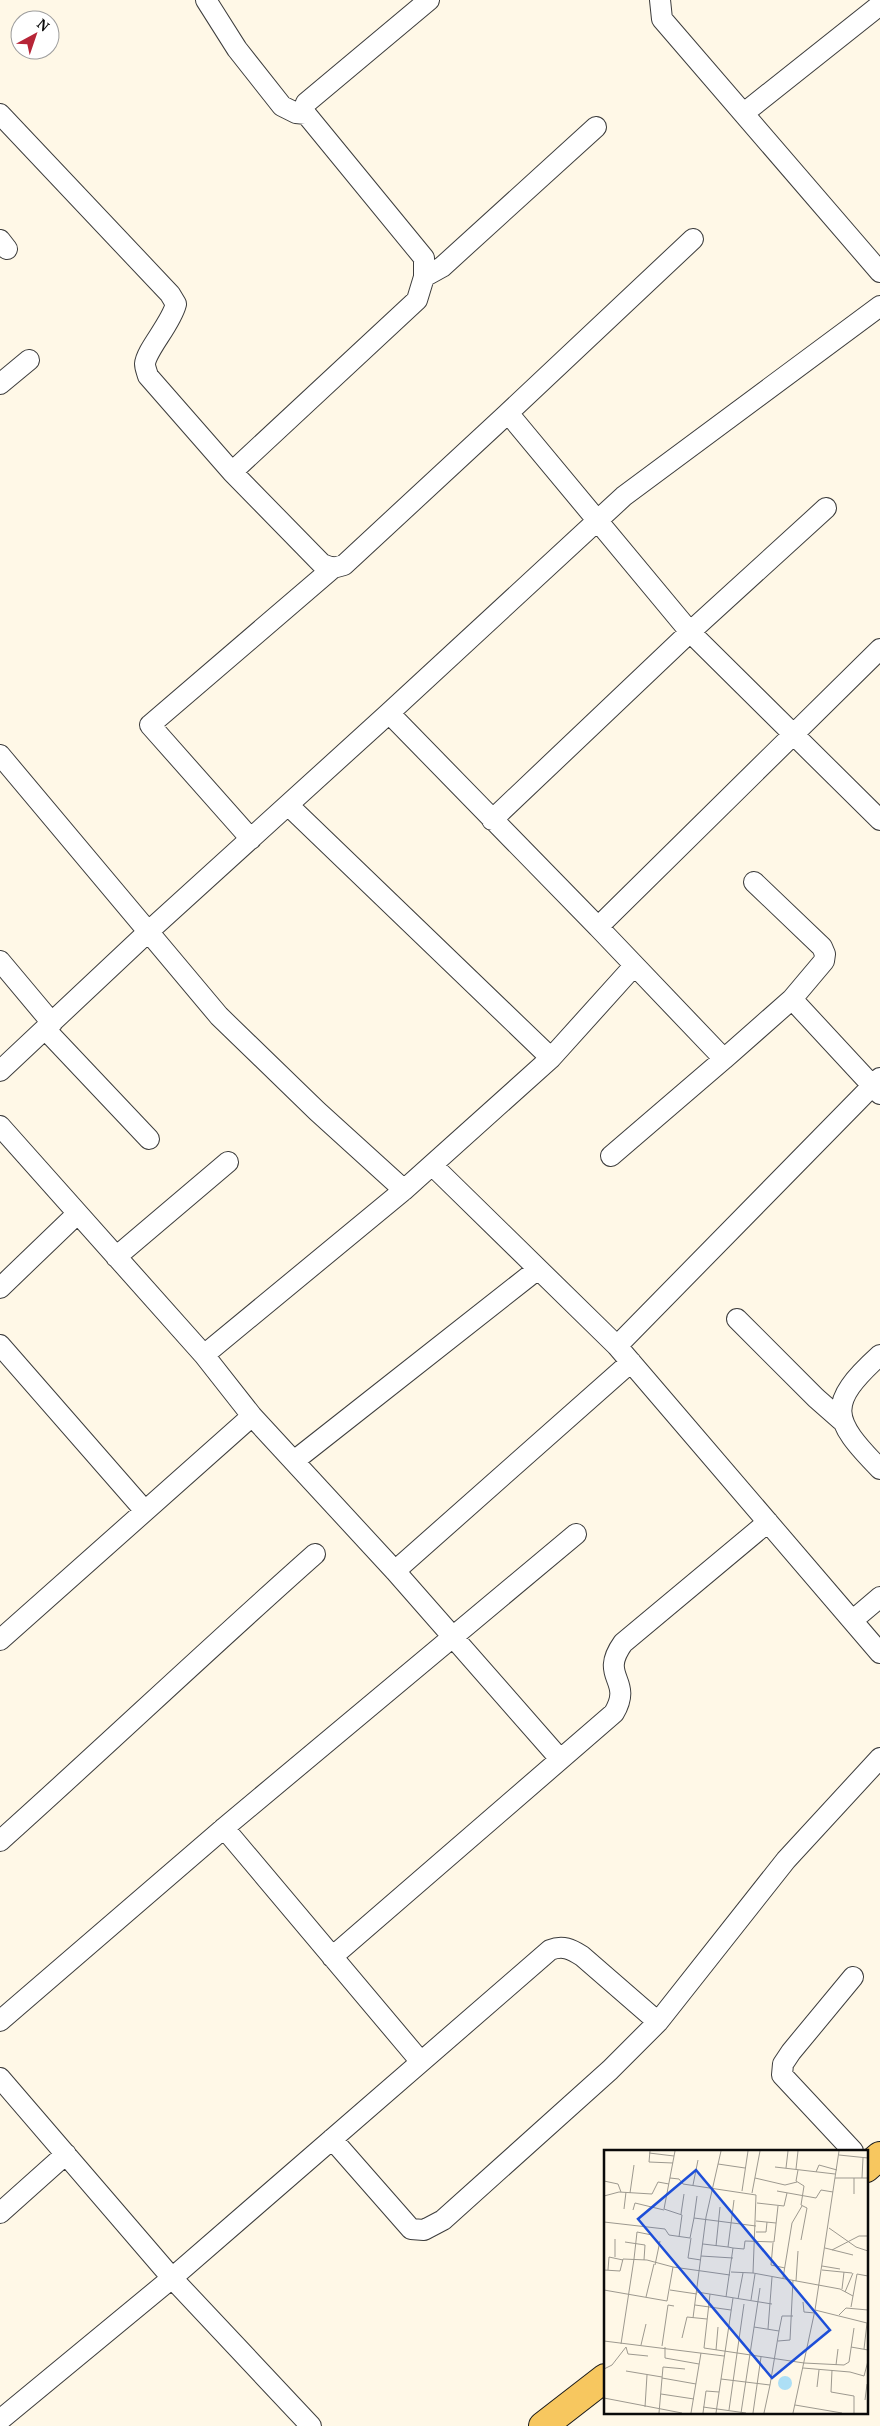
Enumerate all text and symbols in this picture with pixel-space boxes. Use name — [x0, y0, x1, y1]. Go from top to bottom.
north arrow — [10, 10, 60, 60]
text: N — [34, 14, 54, 36]
inset map — [604, 2150, 868, 2414]

